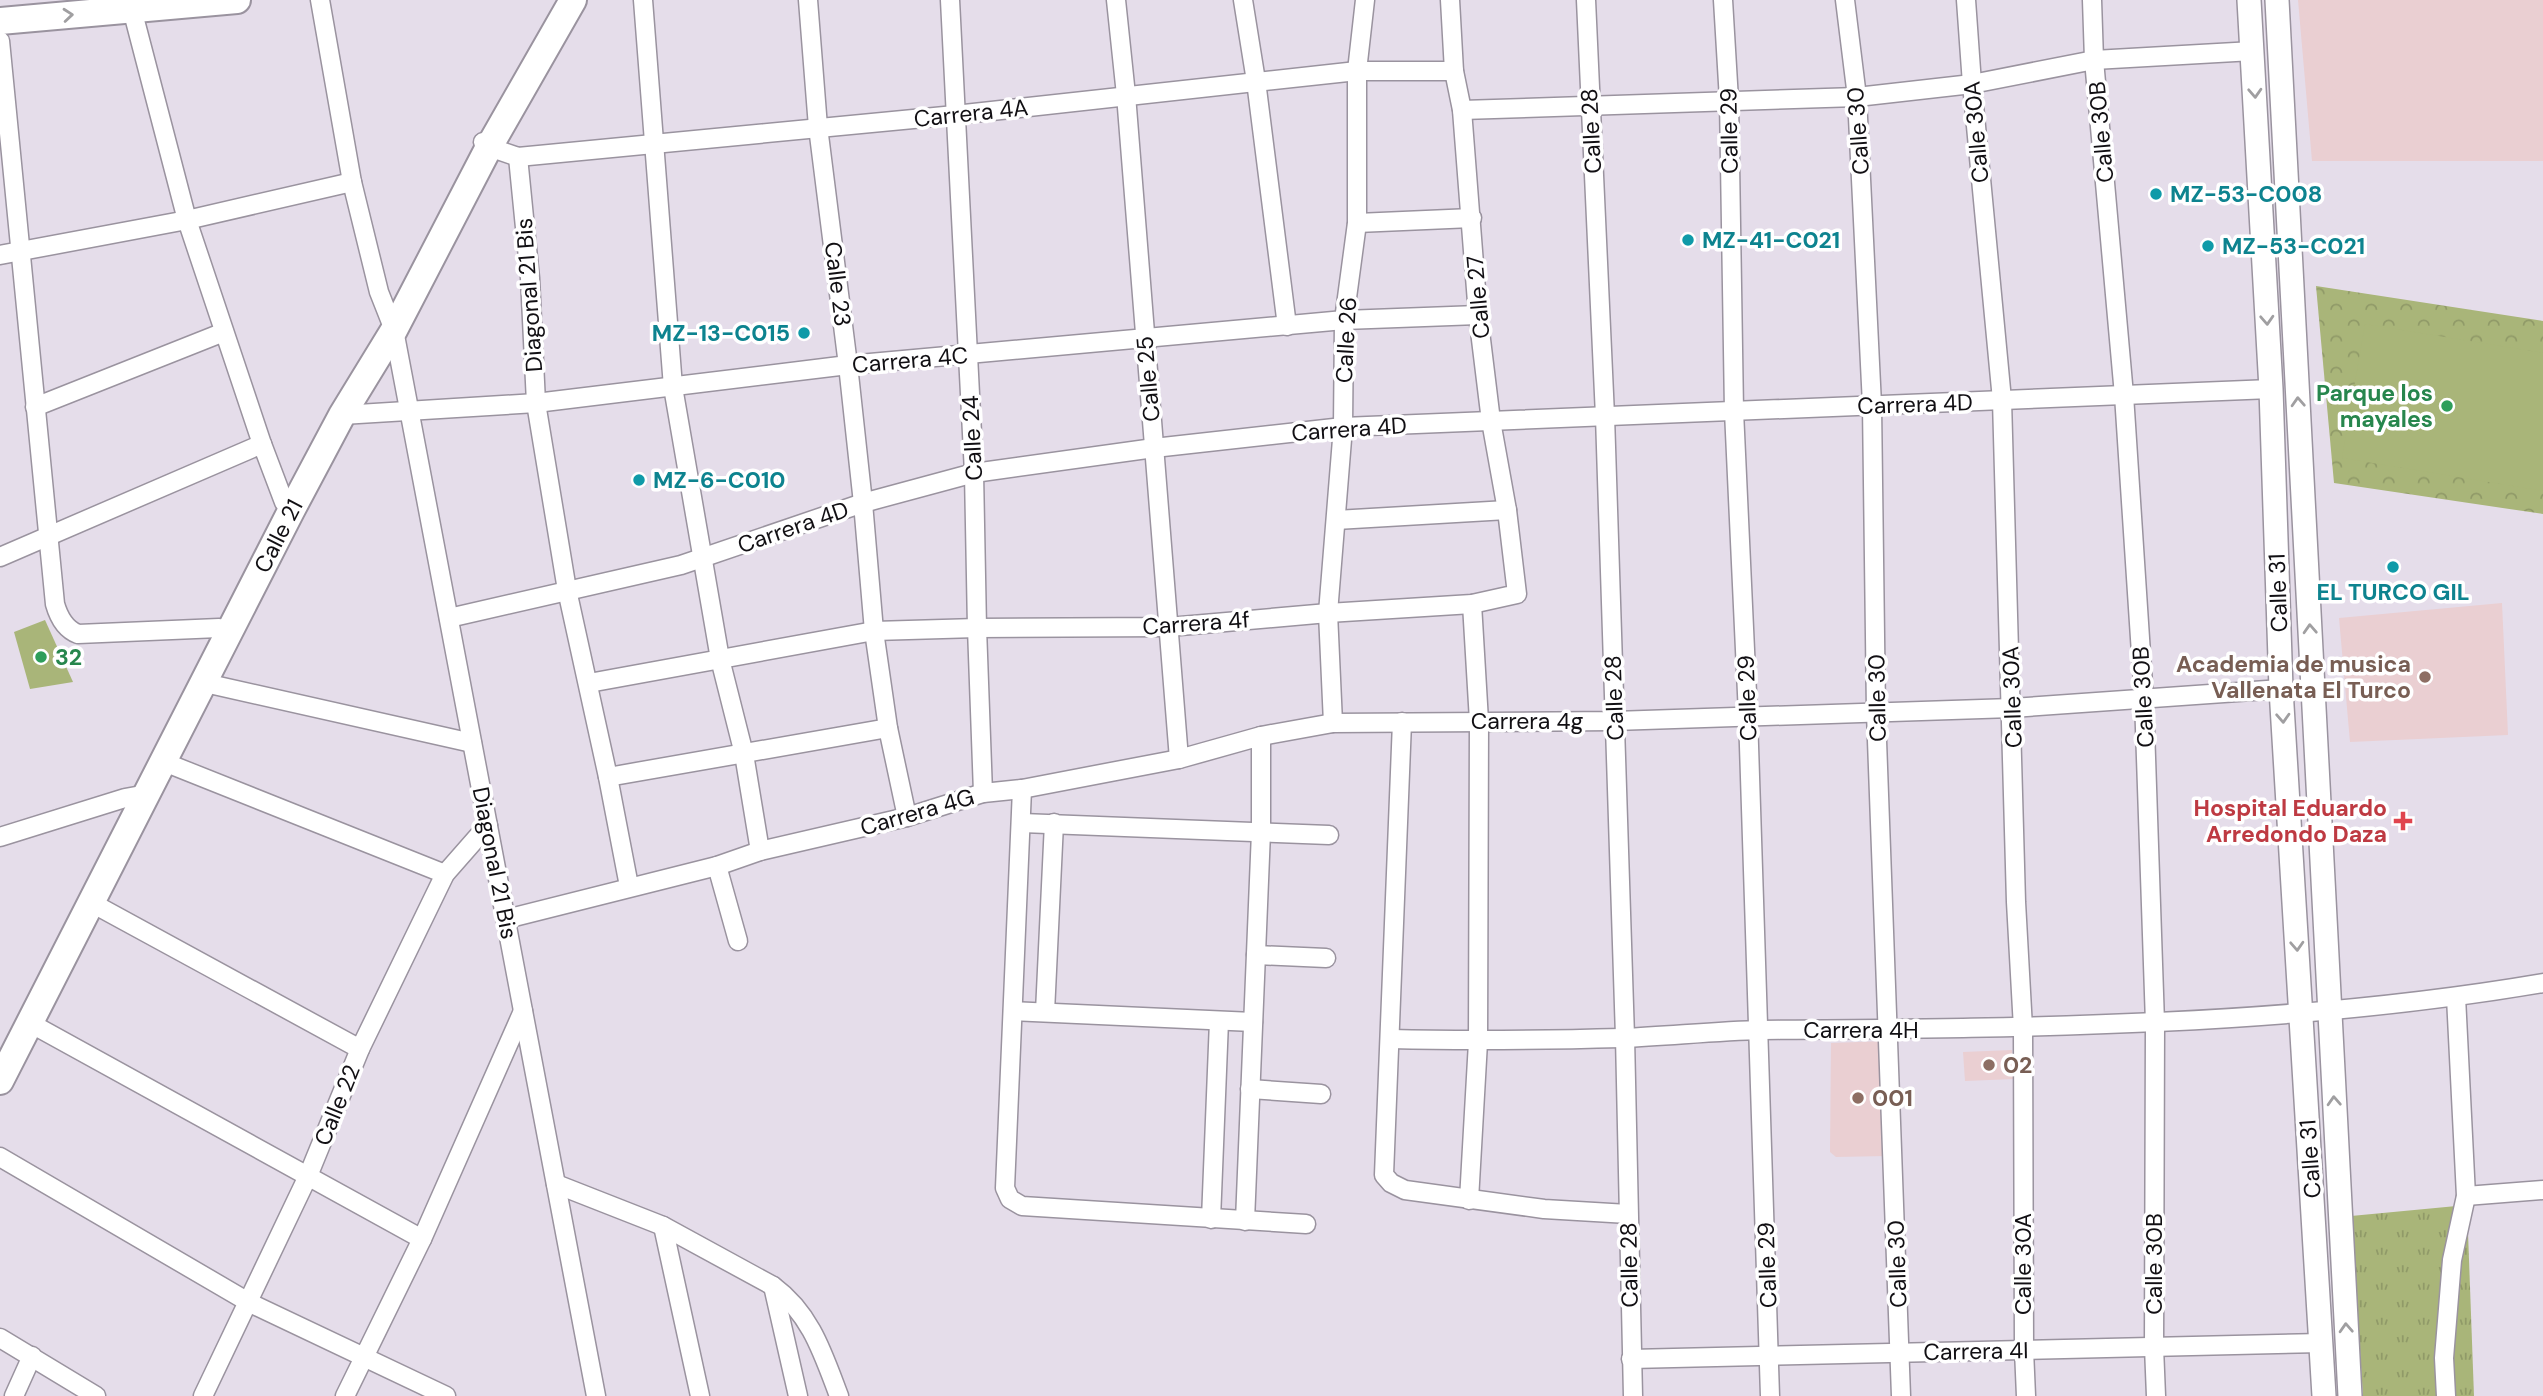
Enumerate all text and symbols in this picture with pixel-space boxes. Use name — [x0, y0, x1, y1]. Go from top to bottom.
one-way arrow — [62, 7, 74, 22]
street label: Calle 30A — [1957, 80, 1995, 184]
street label: Calle 30B — [2082, 80, 2120, 184]
street label: Calle 30 — [1840, 86, 1876, 176]
one-way arrow — [2247, 87, 2262, 98]
street label: Calle 28 — [1574, 88, 1608, 174]
street label: Calle 29 — [1713, 88, 1745, 174]
street label: Carrera 4A — [912, 92, 1030, 134]
place label: MZ-53-C008 — [2170, 179, 2322, 209]
marker: MZ-53-C008 — [2148, 186, 2164, 202]
street label: Diagonal 21 Bis — [509, 217, 549, 373]
place label: MZ-41-C021 — [1702, 225, 1840, 255]
place label: MZ-53-C021 — [2222, 231, 2365, 261]
marker: MZ-41-C021 — [1680, 232, 1696, 248]
marker: MZ-53-C021 — [2200, 238, 2216, 254]
street label: Calle 23 — [818, 240, 858, 328]
street label: Calle 27 — [1459, 254, 1497, 340]
street label: Calle 26 — [1329, 296, 1363, 384]
one-way arrow — [2260, 315, 2275, 326]
place label: MZ-13-C015 — [652, 318, 790, 348]
marker: MZ-13-C015 — [796, 325, 812, 341]
street label: Calle 25 — [1129, 335, 1167, 423]
street label: Carrera 4C — [851, 340, 969, 380]
place label: Parque los mayales — [2316, 378, 2433, 434]
street label: Carrera 4D — [1857, 387, 1973, 421]
street label: Calle 24 — [955, 395, 989, 481]
one-way arrow — [2291, 396, 2306, 407]
marker: Parque los mayales — [2439, 398, 2455, 414]
street label: Carrera 4D — [1290, 410, 1408, 448]
place label: MZ-6-C010 — [653, 465, 785, 495]
marker: MZ-6-C010 — [631, 472, 647, 488]
street label: Calle 21 — [247, 494, 310, 578]
street label: Carrera 4D — [733, 494, 853, 560]
street label: Calle 31 — [2262, 553, 2294, 633]
marker: EL TURCO GIL — [2385, 559, 2401, 575]
place label: EL TURCO GIL — [2316, 577, 2470, 607]
street label: Carrera 4f — [1141, 604, 1251, 642]
one-way arrow — [2303, 623, 2318, 634]
place label: 32 — [55, 642, 82, 672]
street label: Calle 30A — [1995, 645, 2029, 749]
street label: Calle 30B — [2125, 645, 2161, 749]
marker: 32 — [33, 649, 49, 665]
place label: Academia de musica Vallenata El Turco — [2176, 649, 2411, 705]
street label: Calle 30 — [1861, 654, 1893, 742]
street label: Calle 28 — [1598, 655, 1630, 741]
street label: Calle 29 — [1731, 655, 1763, 741]
marker: Academia de musica Vallenata El Turco — [2417, 669, 2433, 685]
street label: Carrera 4g — [1471, 706, 1583, 736]
one-way arrow — [2275, 713, 2290, 724]
street label: Carrera 4G — [857, 781, 977, 843]
street label: Diagonal 21 Bis — [466, 784, 524, 942]
place label: Hospital Eduardo Arredondo Daza — [2194, 793, 2387, 849]
marker: Hospital Eduardo Arredondo Daza — [2393, 811, 2413, 831]
one-way arrow — [2289, 940, 2304, 951]
street label: Carrera 4H — [1803, 1015, 1919, 1045]
place label: 02 — [2003, 1050, 2032, 1080]
marker: 02 — [1981, 1057, 1997, 1073]
street label: Calle 22 — [307, 1060, 367, 1150]
place label: 001 — [1872, 1083, 1913, 1113]
marker: 001 — [1850, 1090, 1866, 1106]
one-way arrow — [2327, 1095, 2342, 1106]
street label: Calle 31 — [2292, 1119, 2328, 1199]
street label: Calle 30A — [2008, 1213, 2038, 1315]
street label: Calle 30B — [2139, 1213, 2169, 1315]
street label: Calle 30 — [1880, 1220, 1914, 1308]
street label: Calle 28 — [1613, 1222, 1645, 1308]
street label: Calle 29 — [1751, 1222, 1783, 1308]
one-way arrow — [2339, 1322, 2354, 1333]
street label: Carrera 4I — [1923, 1335, 2029, 1367]

